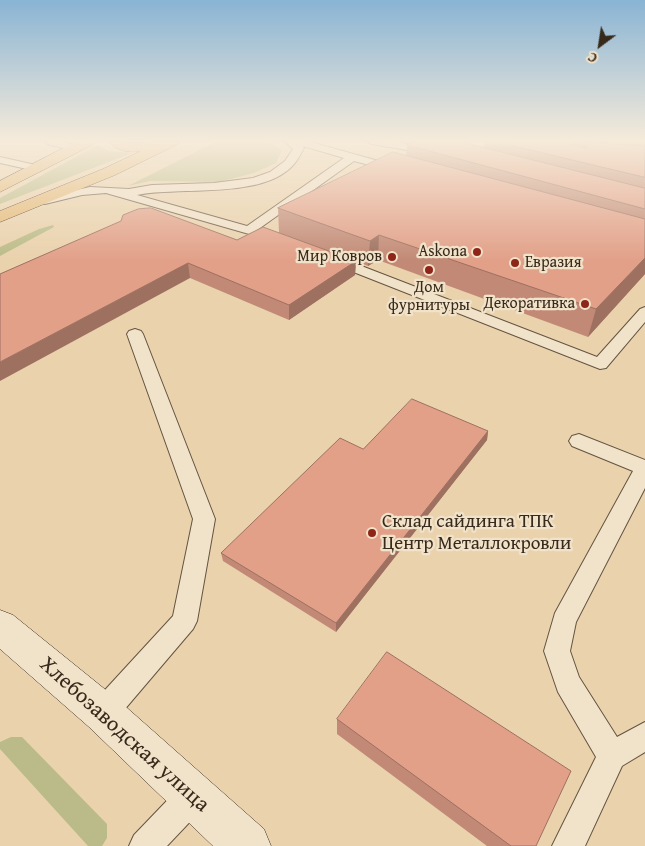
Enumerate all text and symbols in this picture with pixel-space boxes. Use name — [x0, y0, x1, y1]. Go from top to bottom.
north arrow — [575, 20, 625, 70]
text: С — [584, 47, 601, 68]
place label: Askona — [418, 242, 467, 262]
marker: Askona — [471, 246, 483, 258]
place label: Мир Ковров — [297, 247, 382, 267]
marker: Мир Ковров — [386, 251, 398, 263]
place label: Евразия — [525, 253, 582, 273]
marker: Евразия — [509, 257, 521, 269]
marker: Дом фурнитуры — [423, 264, 435, 276]
place label: Дом фурнитуры — [388, 278, 470, 316]
place label: Декоративка — [483, 294, 575, 314]
marker: Декоративка — [579, 298, 591, 310]
place label: Склад сайдинга ТПК Центр Металлокровли — [382, 511, 571, 555]
marker: Склад сайдинга ТПК Центр Металлокровли — [366, 527, 378, 539]
street label: Хлебозаводская улица — [34, 652, 214, 818]

